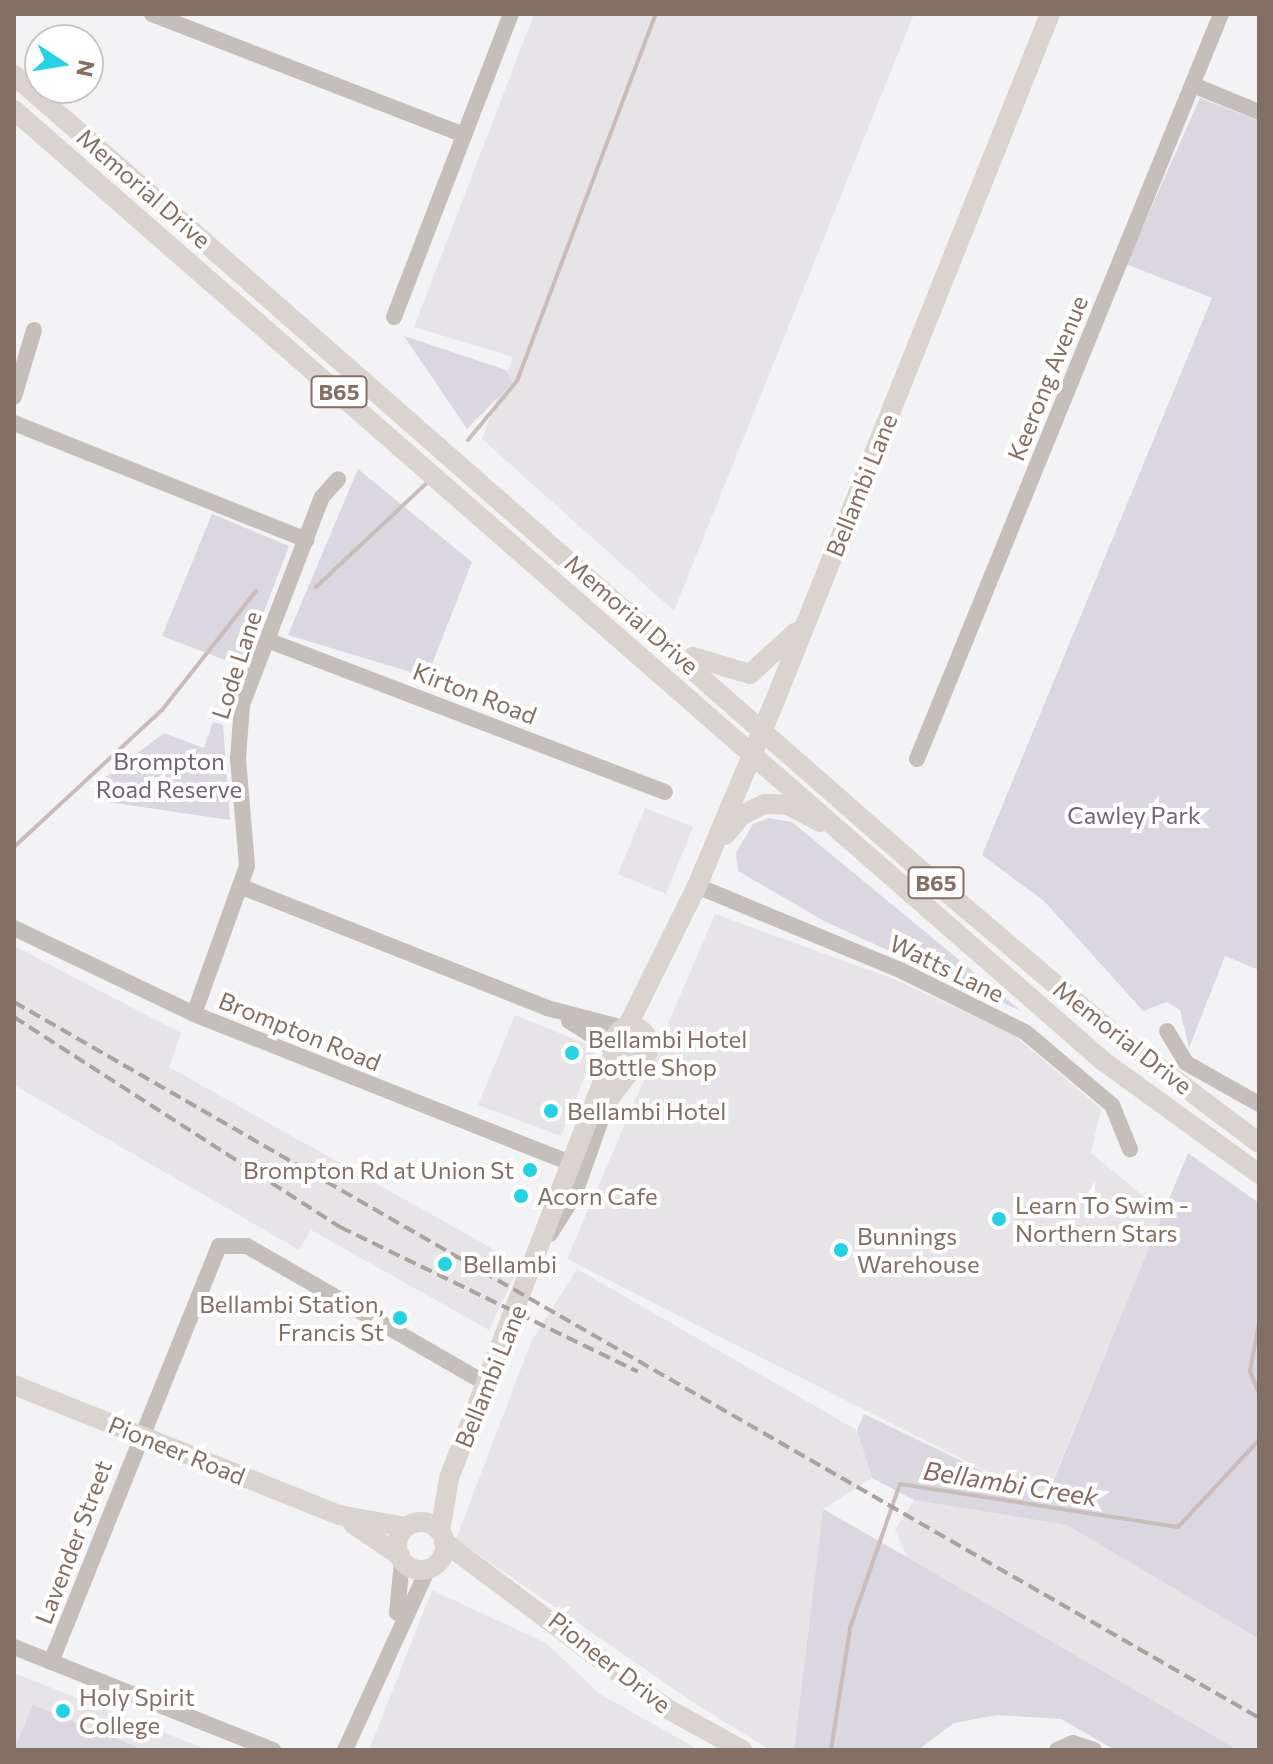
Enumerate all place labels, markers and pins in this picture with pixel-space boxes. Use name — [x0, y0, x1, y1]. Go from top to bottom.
place label: Bellambi Hotel Bottle Shop — [588, 1025, 747, 1081]
marker: Bellambi Hotel Bottle Shop — [563, 1044, 581, 1062]
place label: Bellambi Hotel — [567, 1097, 726, 1125]
marker: Bellambi Hotel — [542, 1102, 560, 1120]
place label: Brompton Rd at Union St — [243, 1156, 514, 1184]
marker: Brompton Rd at Union St — [521, 1161, 539, 1179]
place label: Acorn Cafe — [537, 1182, 658, 1210]
marker: Acorn Cafe — [512, 1187, 530, 1205]
place label: Learn To Swim - Northern Stars — [1015, 1191, 1189, 1247]
marker: Learn To Swim - Northern Stars — [990, 1210, 1008, 1228]
place label: Bunnings Warehouse — [857, 1222, 980, 1278]
marker: Bunnings Warehouse — [832, 1241, 850, 1259]
place label: Bellambi — [463, 1250, 557, 1278]
marker: Bellambi — [434, 1253, 456, 1275]
place label: Bellambi Station, Francis St — [199, 1290, 384, 1346]
marker: Bellambi Station, Francis St — [391, 1309, 409, 1327]
place label: Holy Spirit College — [79, 1683, 194, 1739]
marker: Holy Spirit College — [54, 1702, 72, 1720]

